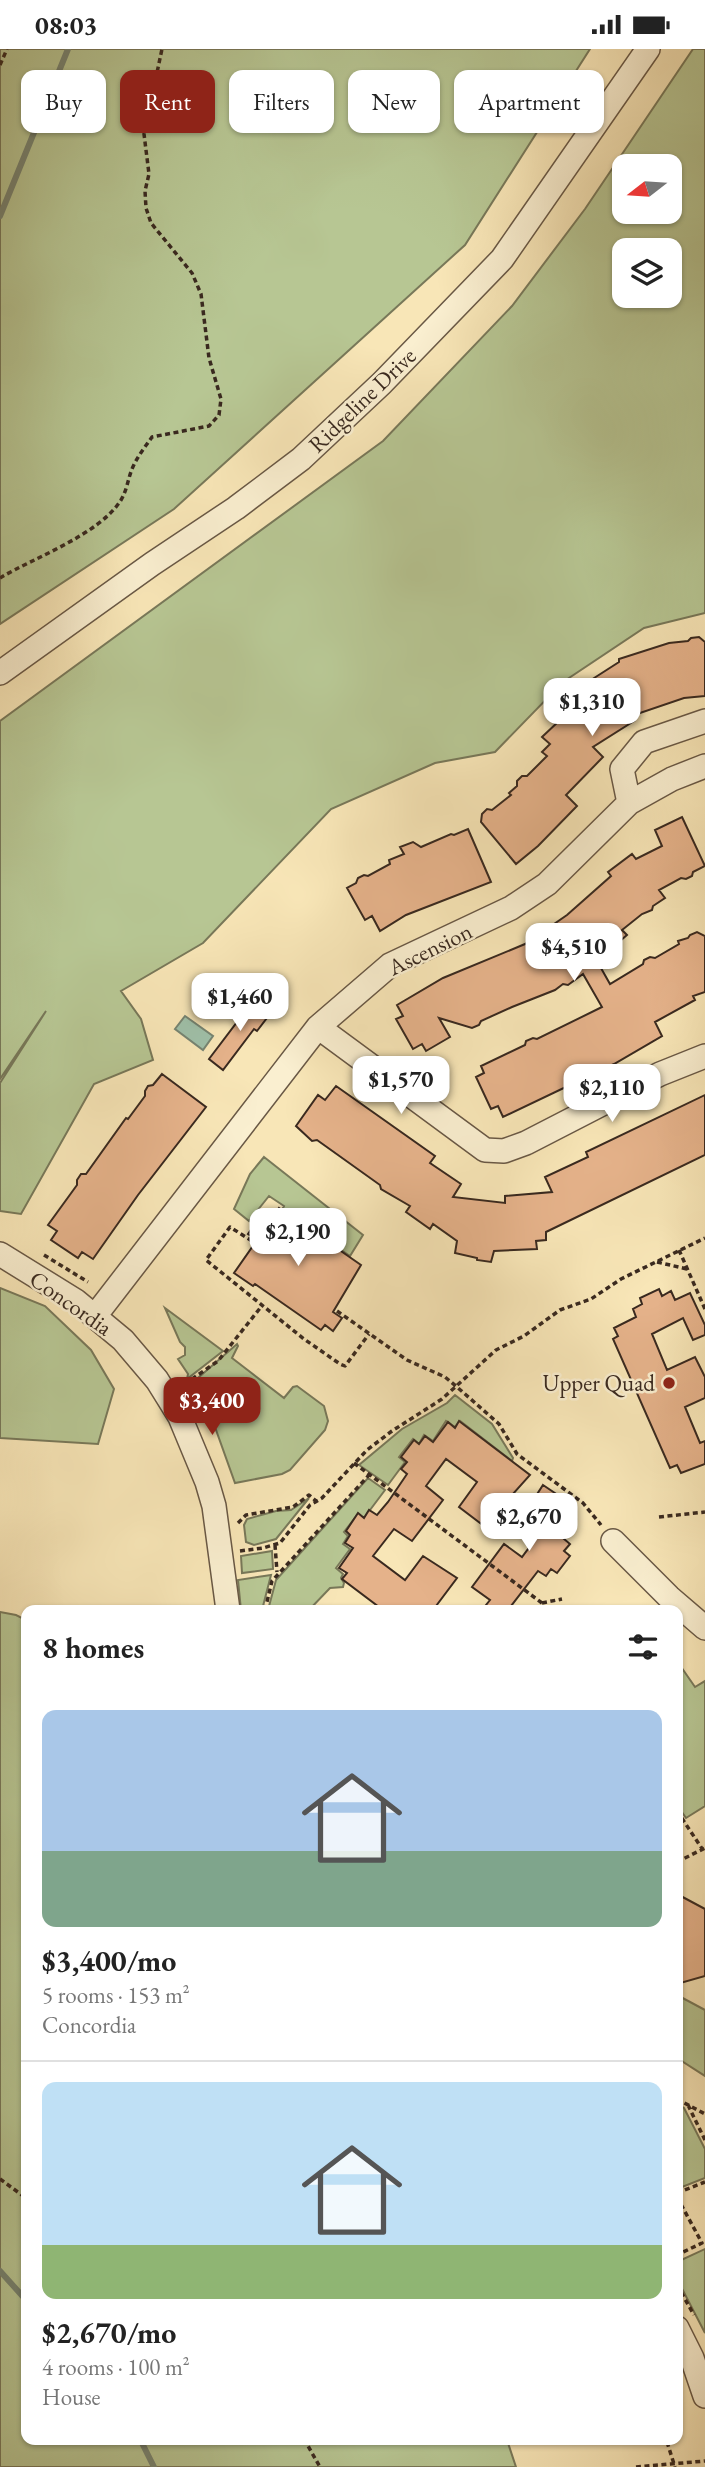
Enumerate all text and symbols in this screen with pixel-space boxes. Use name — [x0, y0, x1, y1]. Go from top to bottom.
text: 08:03 — [35, 8, 97, 42]
chip: Buy — [21, 70, 106, 133]
chip: Rent — [120, 70, 215, 133]
chip: Filters — [229, 70, 334, 133]
chip: New — [348, 70, 440, 133]
chip: Apartment — [454, 70, 604, 133]
north arrow — [612, 154, 682, 224]
map controls — [612, 154, 682, 308]
button: layers — [612, 238, 682, 308]
street label: Ridgeline Drive — [302, 341, 422, 459]
pin: $1,310 — [535, 679, 649, 738]
text: $1,310 — [560, 686, 624, 716]
street label: Ascension — [382, 916, 477, 983]
pin: $4,510 — [517, 923, 631, 983]
text: $4,510 — [542, 931, 606, 961]
pin: $1,460 — [183, 974, 297, 1033]
text: $1,460 — [208, 981, 272, 1011]
pin: $1,570 — [344, 1056, 458, 1116]
text: $1,570 — [369, 1064, 433, 1094]
pin: $2,110 — [555, 1065, 669, 1124]
text: $2,110 — [580, 1072, 644, 1102]
pin: $2,190 — [241, 1209, 355, 1268]
text: $2,190 — [266, 1216, 330, 1246]
street label: Concordia — [24, 1264, 119, 1343]
place label: Upper Quad — [542, 1368, 655, 1398]
marker: Upper Quad — [661, 1375, 677, 1391]
pin: $3,400 — [155, 1377, 269, 1437]
text: $3,400 — [180, 1385, 244, 1415]
pin: $2,670 — [472, 1493, 586, 1553]
text: $2,670 — [497, 1501, 561, 1531]
text: 8 homes — [42, 1628, 144, 1667]
icon: filters — [624, 1628, 662, 1666]
icon: home — [289, 1755, 415, 1881]
text: $3,400/mo — [42, 1941, 176, 1980]
text: 5 rooms · 153 m² — [42, 1980, 190, 2010]
text: Concordia — [42, 2010, 136, 2040]
icon: home — [289, 2127, 415, 2253]
text: $2,670/mo — [42, 2313, 176, 2352]
text: 4 rooms · 100 m² — [42, 2352, 190, 2382]
text: House — [42, 2382, 101, 2412]

